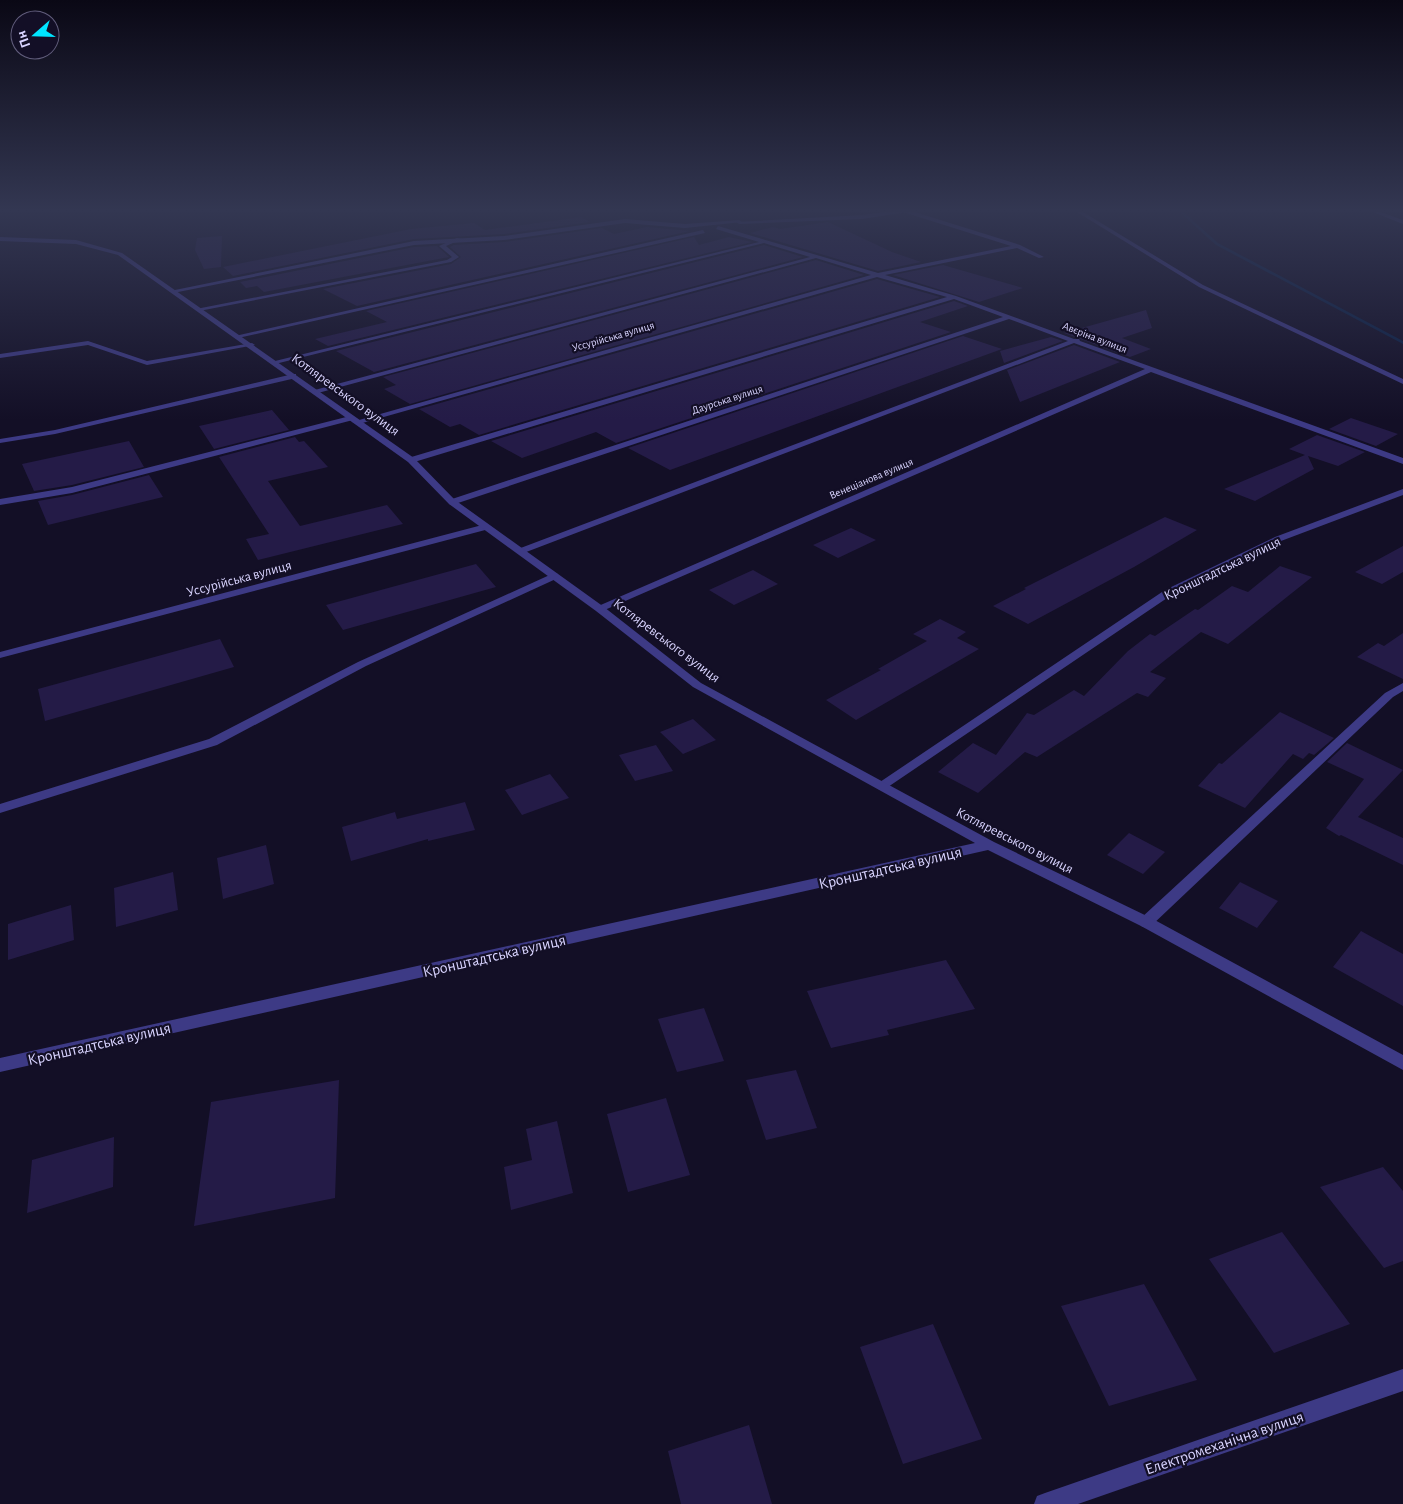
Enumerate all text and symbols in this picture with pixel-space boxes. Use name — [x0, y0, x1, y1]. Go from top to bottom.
north arrow — [10, 10, 60, 60]
text: Пн — [14, 29, 33, 50]
street label: Уссурійська вулиця — [571, 319, 656, 353]
street label: Авєріна вулиця — [1061, 320, 1129, 355]
street label: Котляревського вулиця — [289, 351, 402, 439]
street label: Даурська вулиця — [690, 383, 764, 416]
street label: Венеціанова вулиця — [828, 456, 915, 501]
street label: Кронштадтська вулиця — [1162, 535, 1283, 603]
street label: Уссурійська вулиця — [185, 558, 293, 600]
street label: Котляревського вулиця — [610, 596, 722, 685]
street label: Котляревського вулиця — [954, 805, 1076, 877]
street label: Кронштадтська вулиця — [817, 844, 964, 893]
street label: Кронштадтська вулиця — [421, 932, 568, 981]
street label: Кронштадтська вулиця — [26, 1020, 173, 1069]
street label: Електромеханічна вулиця — [1143, 1408, 1306, 1479]

